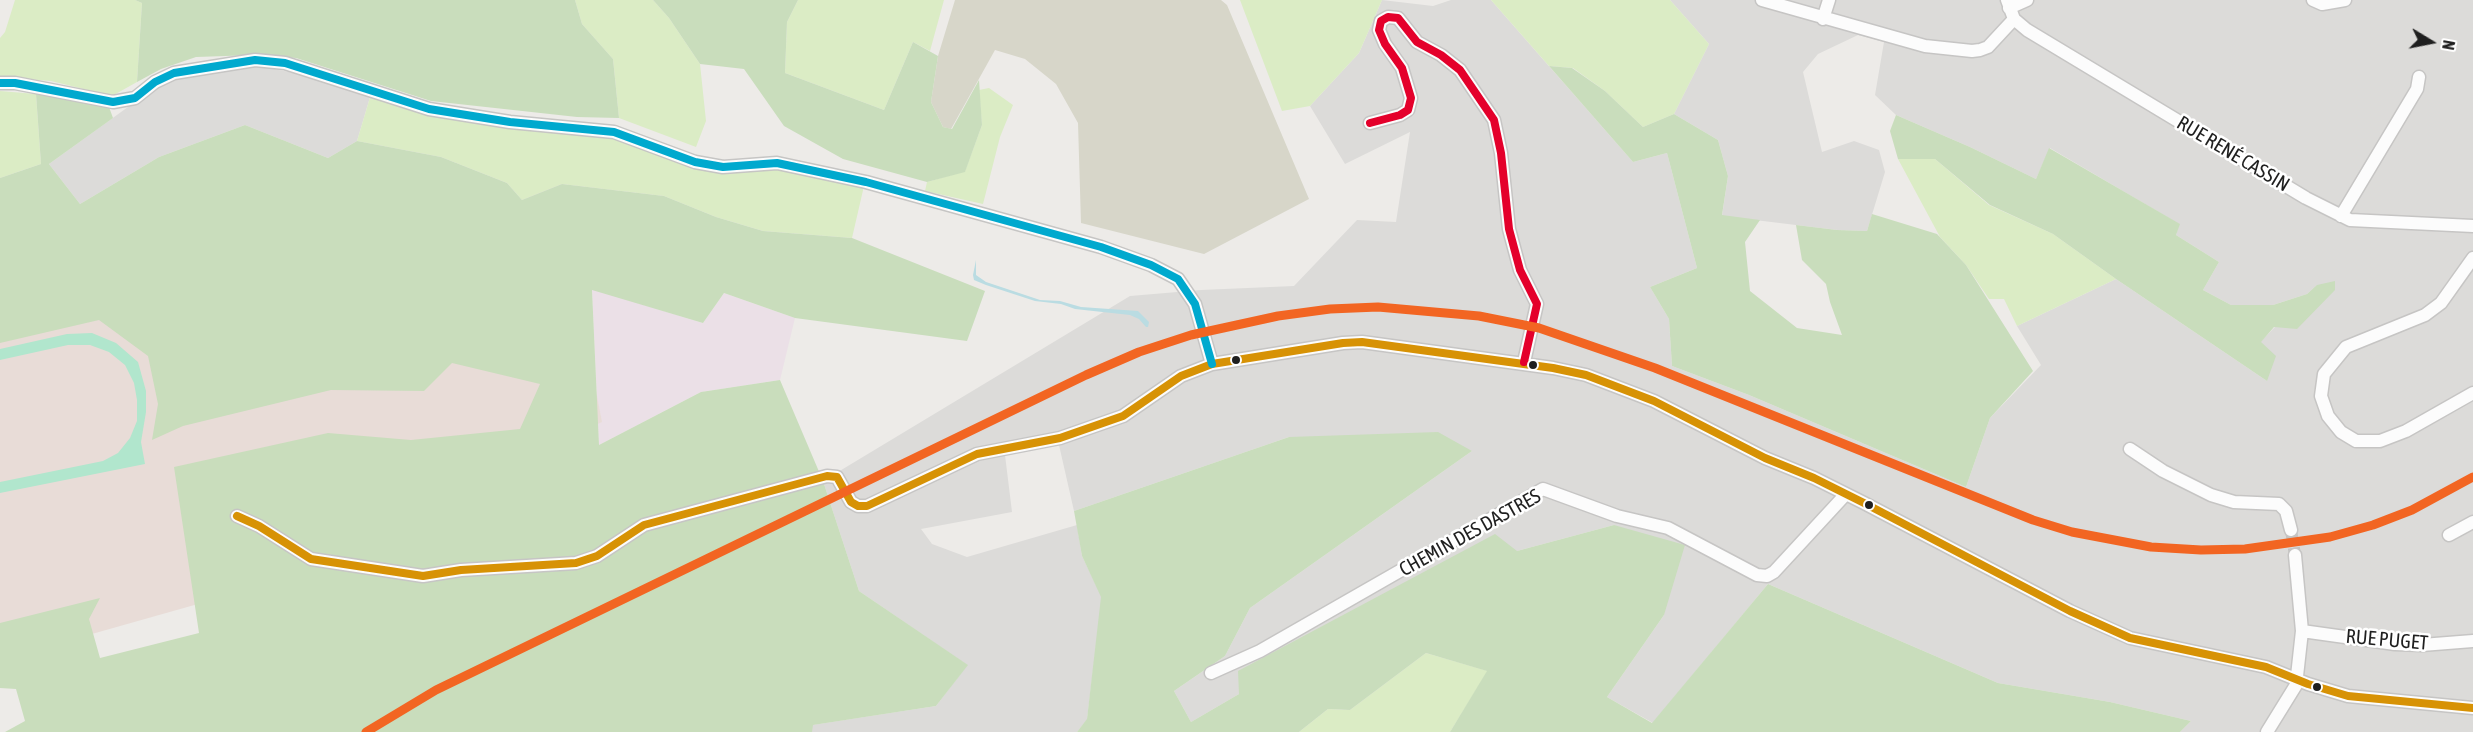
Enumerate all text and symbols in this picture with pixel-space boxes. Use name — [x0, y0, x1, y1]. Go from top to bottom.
north arrow — [2401, 12, 2461, 72]
text: N — [2439, 39, 2458, 51]
street label: RUE RENÉ CASSIN — [2172, 111, 2294, 197]
unlabelled marker — [1230, 354, 1242, 366]
unlabelled marker — [1527, 359, 1539, 371]
street label: CHEMIN DES DASTRES — [1395, 484, 1545, 582]
unlabelled marker — [1863, 499, 1875, 511]
street label: RUE PUGET — [2345, 624, 2429, 656]
unlabelled marker — [2311, 681, 2323, 693]

